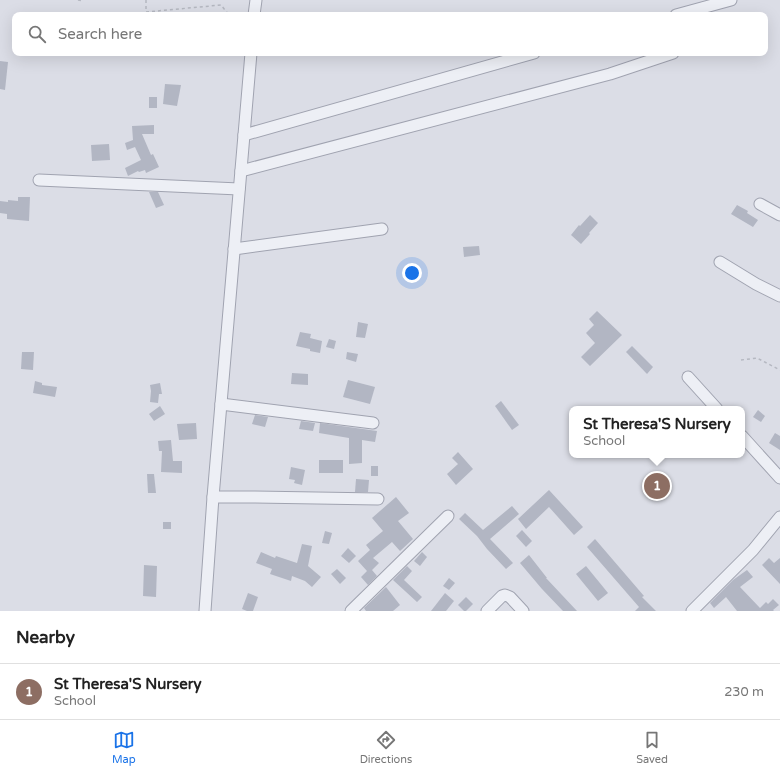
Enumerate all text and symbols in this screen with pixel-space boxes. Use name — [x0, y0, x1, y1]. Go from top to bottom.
search box — [12, 12, 768, 56]
icon: search — [26, 23, 48, 45]
text: Search here — [58, 25, 142, 43]
your location — [402, 263, 422, 283]
popup — [569, 406, 745, 458]
text: St Theresa'S Nursery — [583, 415, 731, 433]
text: School — [583, 433, 625, 449]
pin: 1 — [644, 471, 670, 501]
text: Nearby — [16, 627, 75, 648]
text: St Theresa'S Nursery — [54, 675, 202, 693]
text: 1 — [25, 684, 33, 700]
text: 230 m — [724, 684, 764, 700]
text: School — [54, 693, 96, 709]
tab: Map — [112, 729, 136, 766]
tab: Directions — [360, 729, 412, 766]
tab: Saved — [636, 729, 668, 766]

